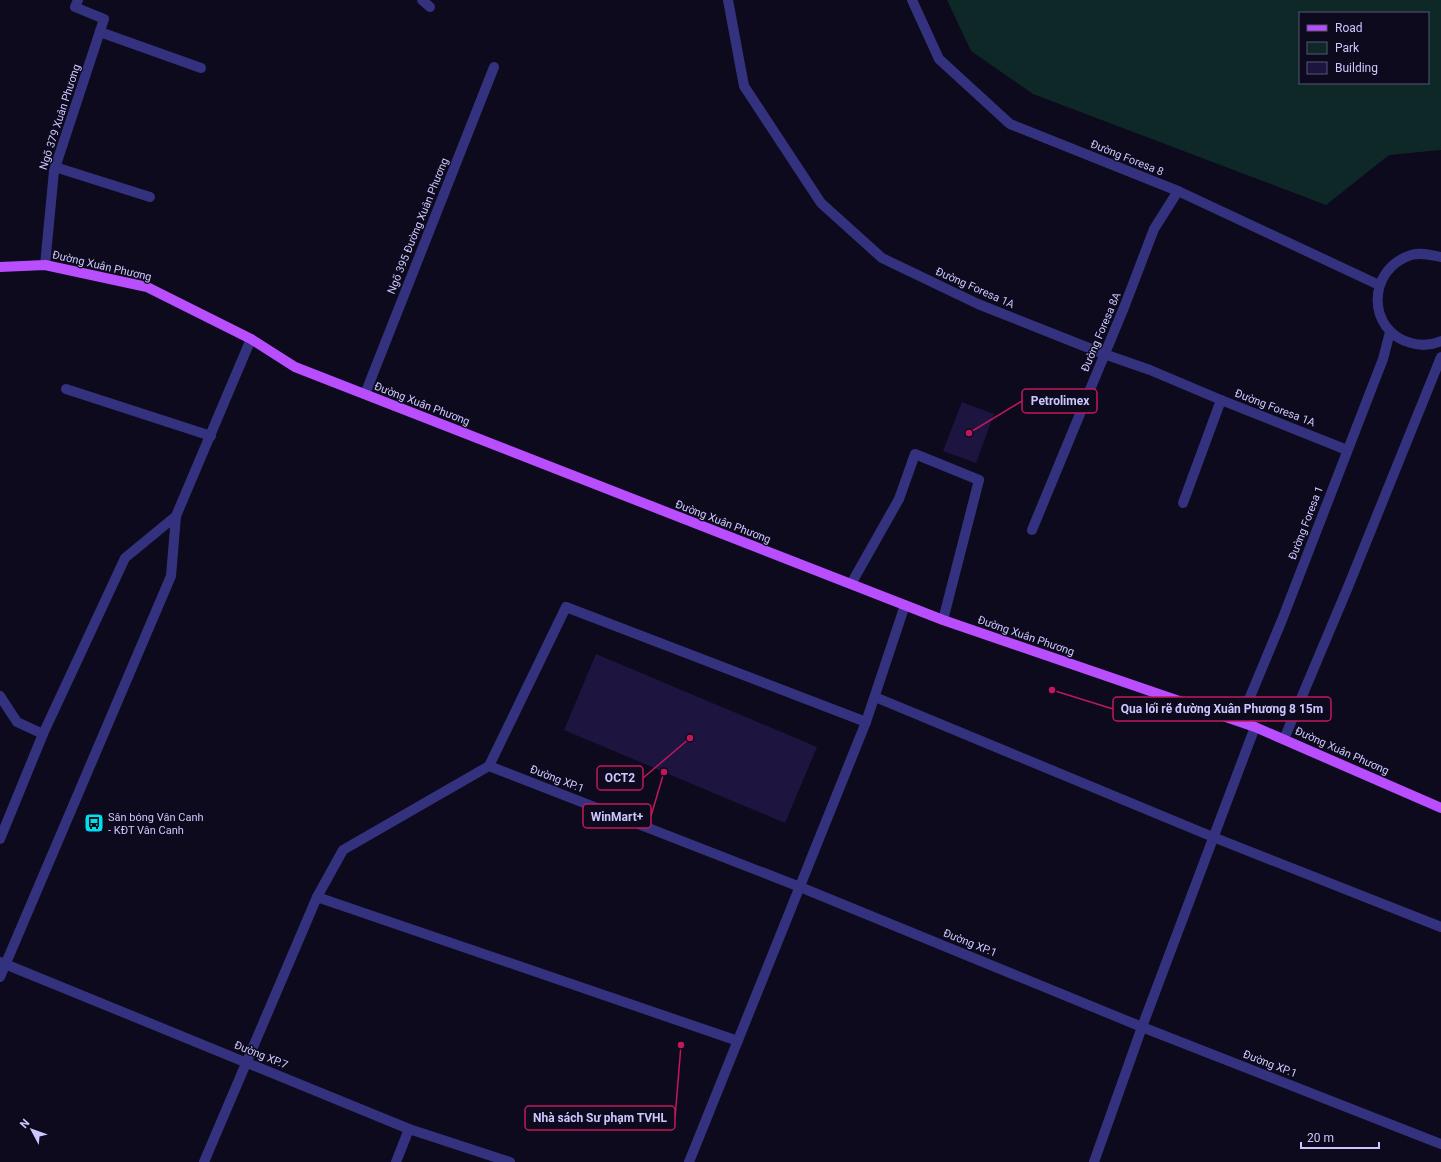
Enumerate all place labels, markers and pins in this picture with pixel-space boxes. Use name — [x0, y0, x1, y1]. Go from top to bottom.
callout: Petrolimex — [1022, 389, 1097, 413]
callout: Qua lối rẽ đường Xuân Phương 8 15m — [1113, 697, 1331, 721]
callout: OCT2 — [597, 766, 643, 790]
callout: WinMart+ — [583, 804, 651, 828]
place label: Sân bóng Vân Canh - KĐT Vân Canh — [108, 811, 204, 837]
bus stop icon: Sân bóng Vân Canh - KĐT Vân Canh — [83, 812, 105, 834]
callout: Nhà sách Sư phạm TVHL — [525, 1106, 675, 1130]

